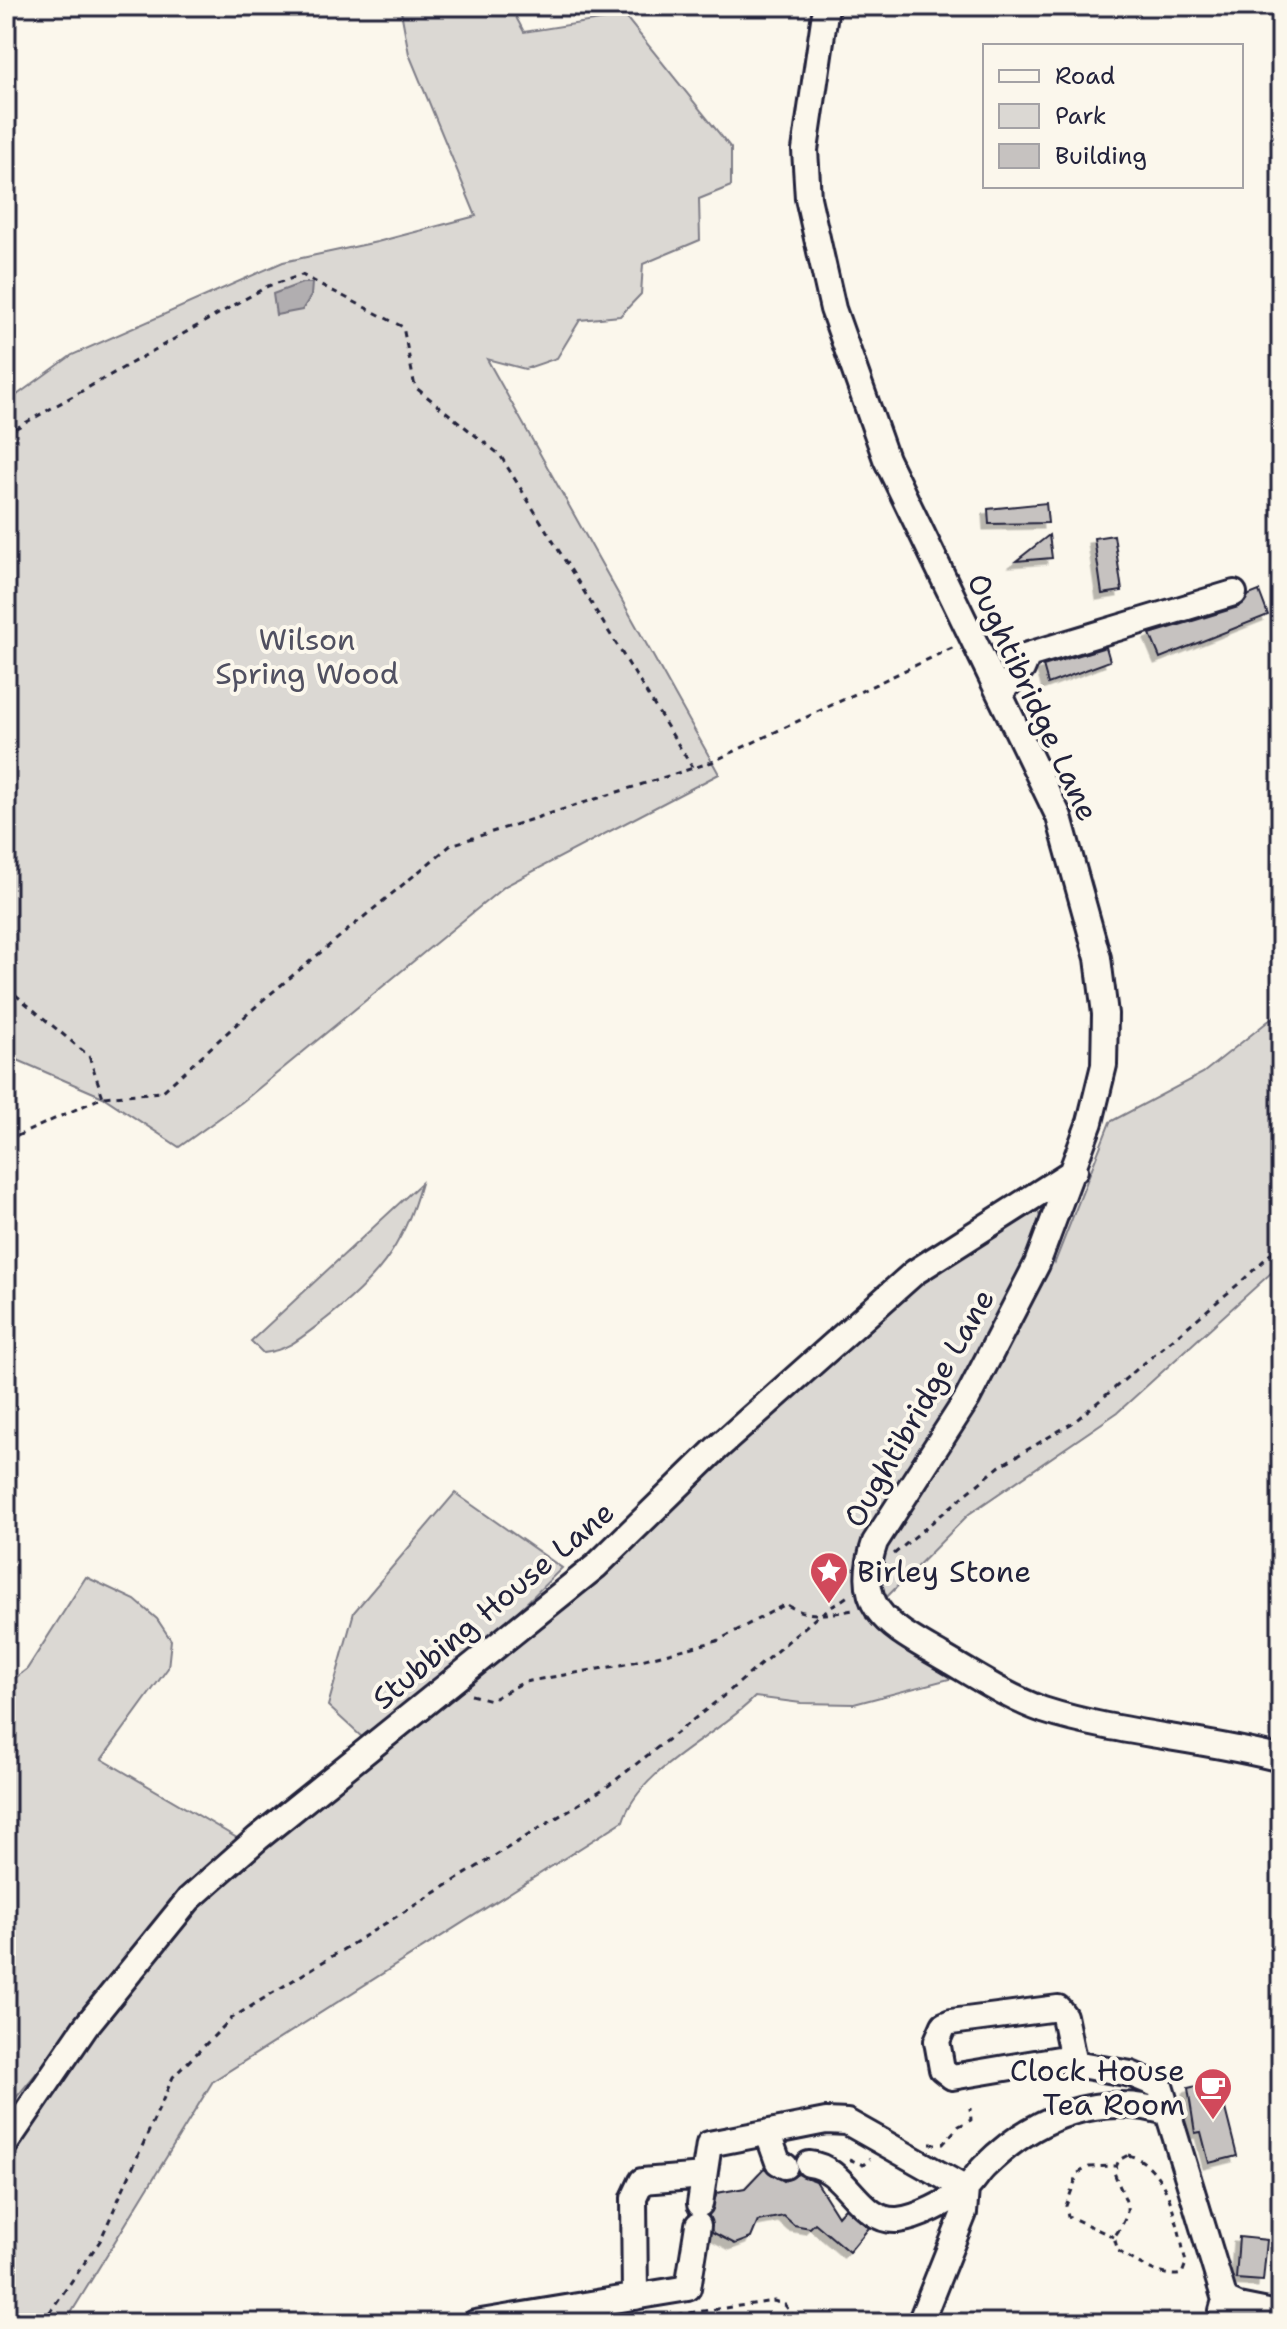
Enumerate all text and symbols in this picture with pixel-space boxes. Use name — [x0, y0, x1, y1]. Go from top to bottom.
legend — [983, 44, 1243, 188]
text: Road — [1055, 60, 1115, 92]
text: Park — [1055, 100, 1107, 132]
text: Building — [1055, 140, 1147, 172]
street label: Oughtibridge Lane — [958, 566, 1108, 828]
park label: Wilson Spring Wood — [215, 619, 399, 694]
street label: Oughtibridge Lane — [834, 1281, 1004, 1535]
street label: Stubbing House Lane — [363, 1491, 623, 1719]
place icon: Birley Stone — [808, 1550, 850, 1605]
place label: Birley Stone — [857, 1551, 1031, 1592]
place label: Clock House Tea Room — [1010, 2050, 1185, 2125]
cafe icon: Clock House Tea Room — [1192, 2066, 1234, 2121]

